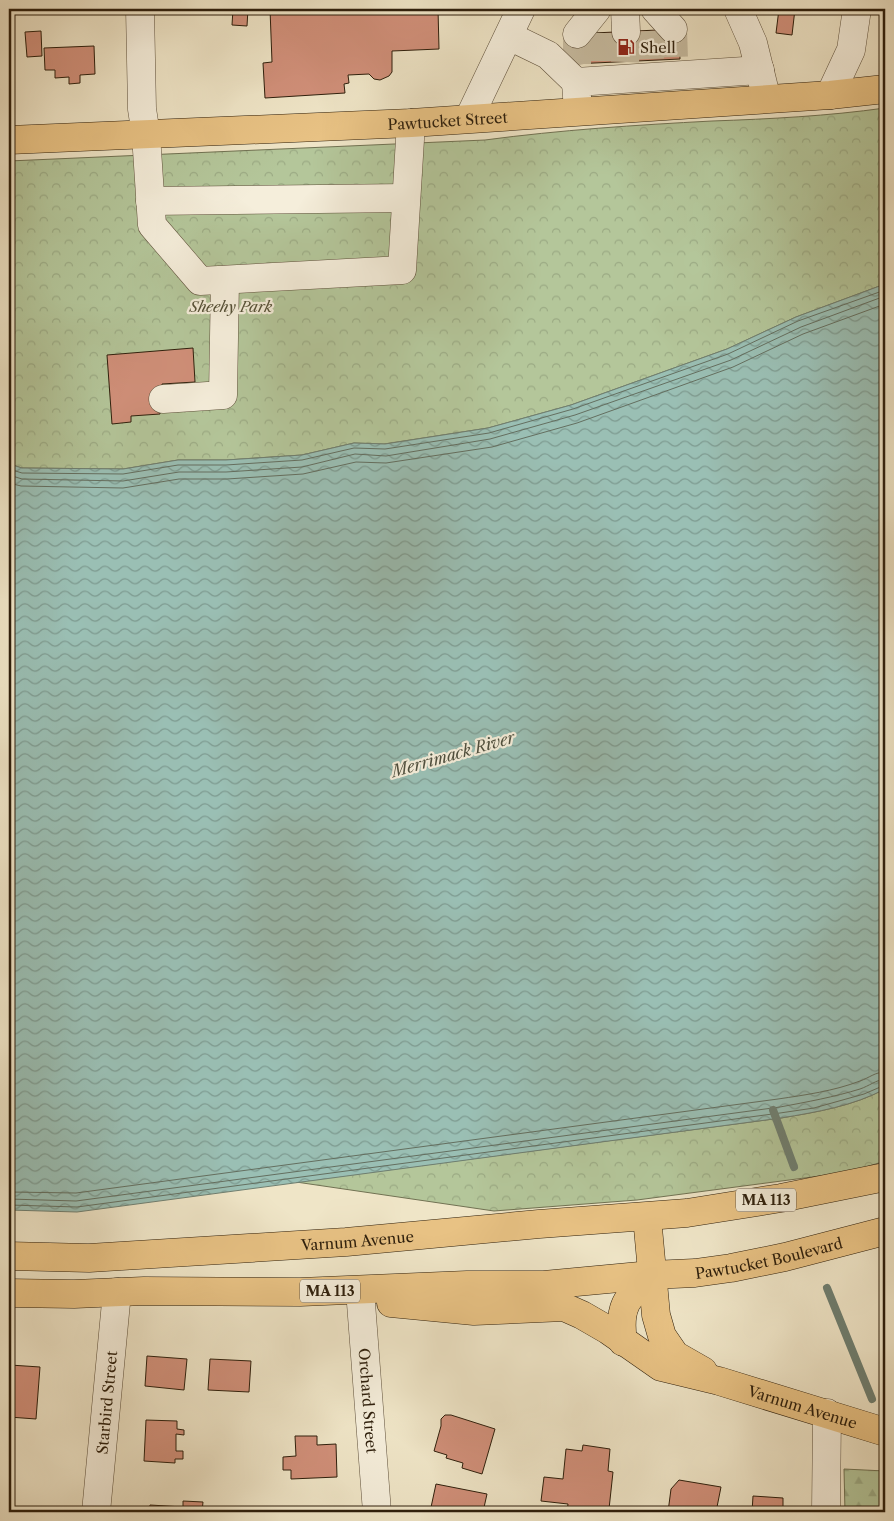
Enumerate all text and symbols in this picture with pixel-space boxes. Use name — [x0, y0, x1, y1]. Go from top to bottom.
fuel station icon: Shell — [616, 37, 636, 57]
place label: Shell — [640, 38, 676, 57]
street label: Pawtucket Street — [387, 107, 509, 133]
park label: Sheehy Park — [189, 297, 273, 316]
water label: Merrimack River — [387, 726, 518, 782]
road number: MA 113 — [736, 1188, 796, 1212]
street label: Varnum Avenue — [299, 1226, 415, 1254]
street label: Pawtucket Boulevard — [694, 1233, 844, 1282]
road number: MA 113 — [300, 1280, 360, 1302]
street label: Orchard Street — [355, 1347, 382, 1455]
street label: Starbird Street — [92, 1349, 121, 1455]
street label: Varnum Avenue — [745, 1381, 859, 1432]

